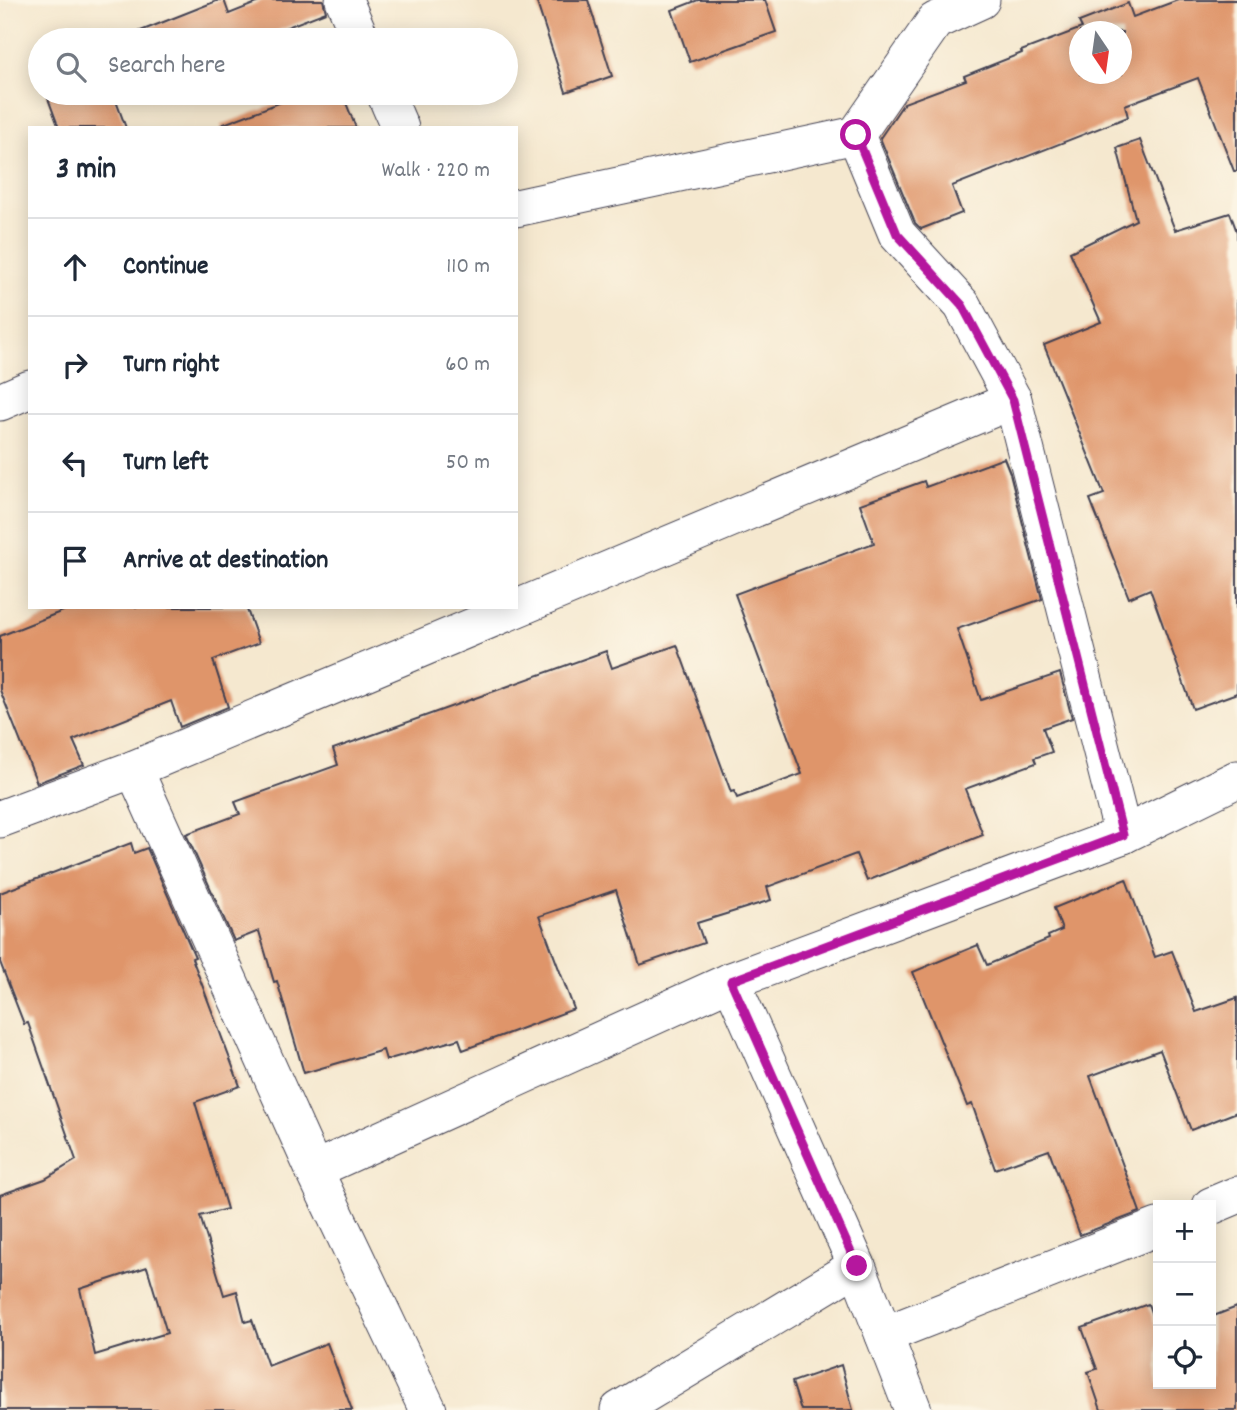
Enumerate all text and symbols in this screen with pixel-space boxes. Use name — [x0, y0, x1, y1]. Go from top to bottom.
north arrow — [1069, 21, 1132, 84]
search box — [28, 28, 518, 105]
icon: search — [52, 48, 90, 86]
text: Search here — [108, 48, 226, 85]
route start — [840, 119, 871, 150]
text: 3 min — [56, 150, 116, 193]
text: Walk · 220 m — [382, 155, 490, 188]
icon: ahead — [56, 248, 94, 286]
text: Continue — [123, 249, 208, 286]
text: 110 m — [446, 251, 490, 284]
icon: right — [56, 346, 94, 384]
text: Turn right — [123, 347, 220, 384]
text: 60 m — [445, 349, 490, 382]
icon: left — [56, 444, 94, 482]
text: Turn left — [123, 445, 209, 482]
text: 50 m — [446, 447, 490, 480]
icon: arrive — [56, 542, 94, 580]
text: Arrive at destination — [123, 543, 328, 580]
map controls — [1153, 1200, 1216, 1389]
button: + — [1153, 1200, 1216, 1263]
route end — [841, 1250, 872, 1281]
button: − — [1153, 1263, 1216, 1326]
button: locate — [1153, 1326, 1216, 1389]

